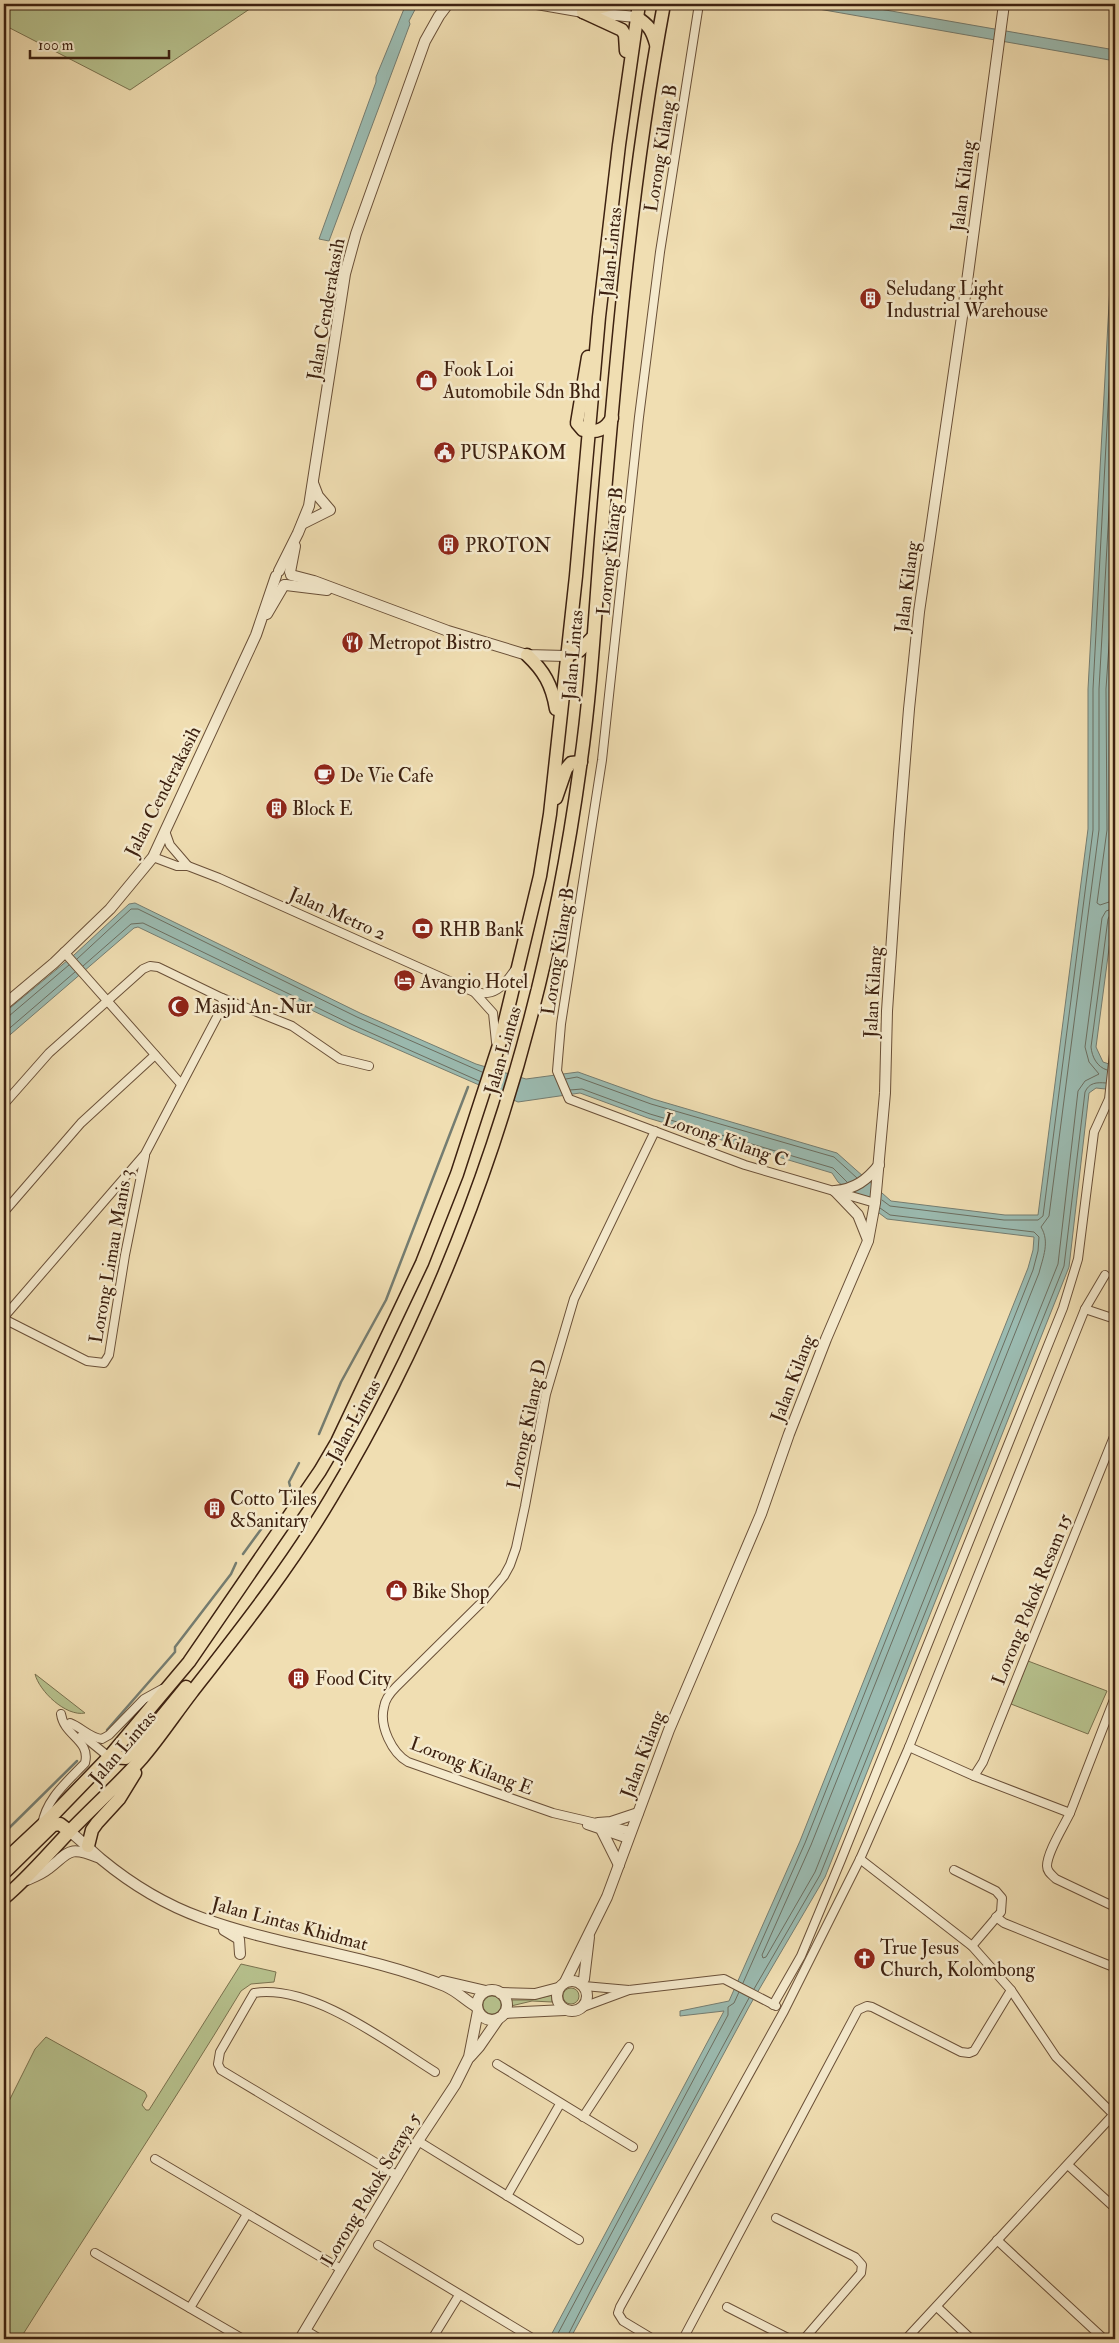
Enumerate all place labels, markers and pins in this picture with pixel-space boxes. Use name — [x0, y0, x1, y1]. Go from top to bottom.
place label: Seludang Light Industrial Warehouse — [886, 277, 1048, 323]
building icon: Seludang Light Industrial Warehouse — [858, 287, 882, 311]
place label: Fook Loi Automobile Sdn Bhd — [442, 358, 601, 404]
shop icon: Fook Loi Automobile Sdn Bhd — [415, 368, 439, 392]
public building icon: PUSPAKOM — [432, 440, 456, 464]
place label: PUSPAKOM — [460, 441, 567, 465]
building icon: PROTON — [437, 533, 461, 557]
place label: PROTON — [465, 534, 551, 558]
restaurant icon: Metropot Bistro — [340, 630, 364, 654]
place label: Metropot Bistro — [368, 631, 491, 656]
cafe icon: De Vie Cafe — [312, 763, 336, 787]
place label: De Vie Cafe — [340, 764, 433, 788]
building icon: Block E — [264, 796, 288, 820]
place label: Block E — [292, 797, 353, 821]
bank icon: RHB Bank — [411, 917, 435, 941]
place label: RHB Bank — [439, 918, 524, 942]
hotel icon: Avangio Hotel — [392, 969, 416, 993]
place label: Avangio Hotel — [419, 970, 528, 994]
mosque icon: Masjid An-Nur — [166, 994, 190, 1018]
place label: Masjid An-Nur — [194, 995, 313, 1019]
place label: Cotto Tiles &Sanitary — [230, 1487, 317, 1533]
building icon: Cotto Tiles &Sanitary — [202, 1497, 226, 1521]
shop icon: Bike Shop — [384, 1579, 408, 1603]
place label: Bike Shop — [412, 1580, 489, 1605]
building icon: Food City — [287, 1666, 311, 1690]
place label: Food City — [315, 1667, 392, 1691]
place label: True Jesus Church, Kolombong — [880, 1936, 1036, 1982]
church icon: True Jesus Church, Kolombong — [852, 1946, 876, 1970]

